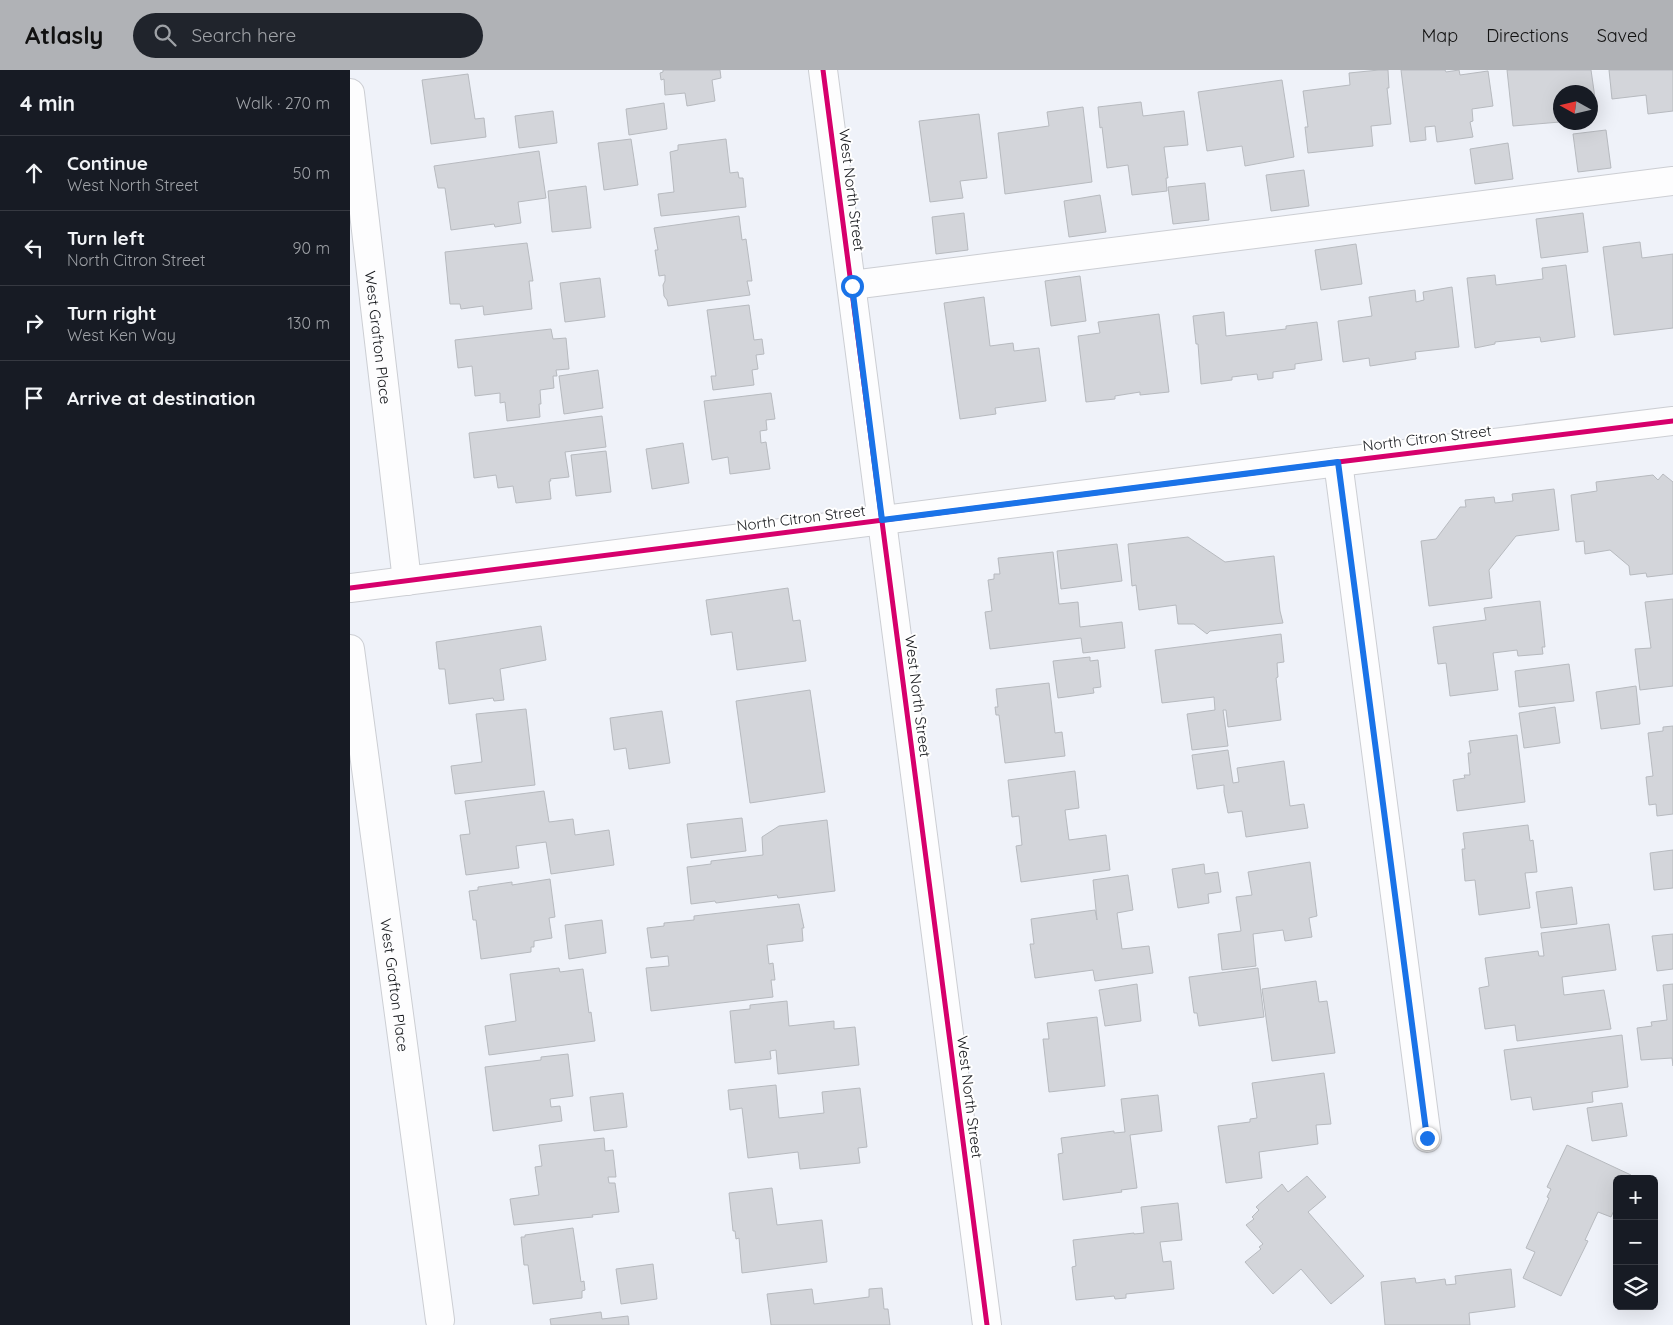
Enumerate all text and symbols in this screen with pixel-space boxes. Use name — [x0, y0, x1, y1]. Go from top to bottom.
search box — [133, 13, 483, 58]
text: Atlasly — [25, 20, 103, 50]
icon: search — [151, 21, 179, 49]
text: Search here — [191, 23, 296, 47]
text: Map — [1421, 24, 1458, 47]
text: Directions — [1486, 24, 1569, 47]
text: Saved — [1597, 24, 1648, 47]
north arrow — [1553, 85, 1598, 130]
text: 4 min — [20, 90, 75, 116]
text: Walk · 270 m — [236, 93, 330, 113]
street label: West North Street — [835, 128, 869, 252]
text: Continue — [67, 151, 148, 175]
icon: ahead — [20, 159, 48, 187]
text: 50 m — [293, 163, 330, 183]
text: West North Street — [67, 175, 199, 195]
text: Turn left — [67, 226, 145, 250]
icon: left — [20, 234, 48, 262]
text: 90 m — [293, 238, 330, 258]
text: North Citron Street — [67, 250, 205, 270]
street label: West Grafton Place — [361, 270, 396, 405]
route start — [841, 275, 864, 298]
text: Turn right — [67, 301, 156, 325]
icon: right — [20, 309, 48, 337]
text: 130 m — [287, 313, 330, 333]
text: West Ken Way — [67, 325, 176, 345]
icon: arrive — [20, 384, 48, 412]
text: Arrive at destination — [67, 386, 256, 410]
street label: North Citron Street — [1361, 421, 1493, 455]
street label: North Citron Street — [735, 501, 867, 535]
street label: West North Street — [901, 634, 935, 758]
street label: West Grafton Place — [377, 917, 413, 1053]
street label: West North Street — [953, 1035, 987, 1159]
route end — [1416, 1127, 1439, 1150]
map controls — [1613, 1175, 1658, 1310]
button: + — [1613, 1175, 1658, 1220]
button: − — [1613, 1220, 1658, 1265]
button: layers — [1613, 1265, 1658, 1310]

